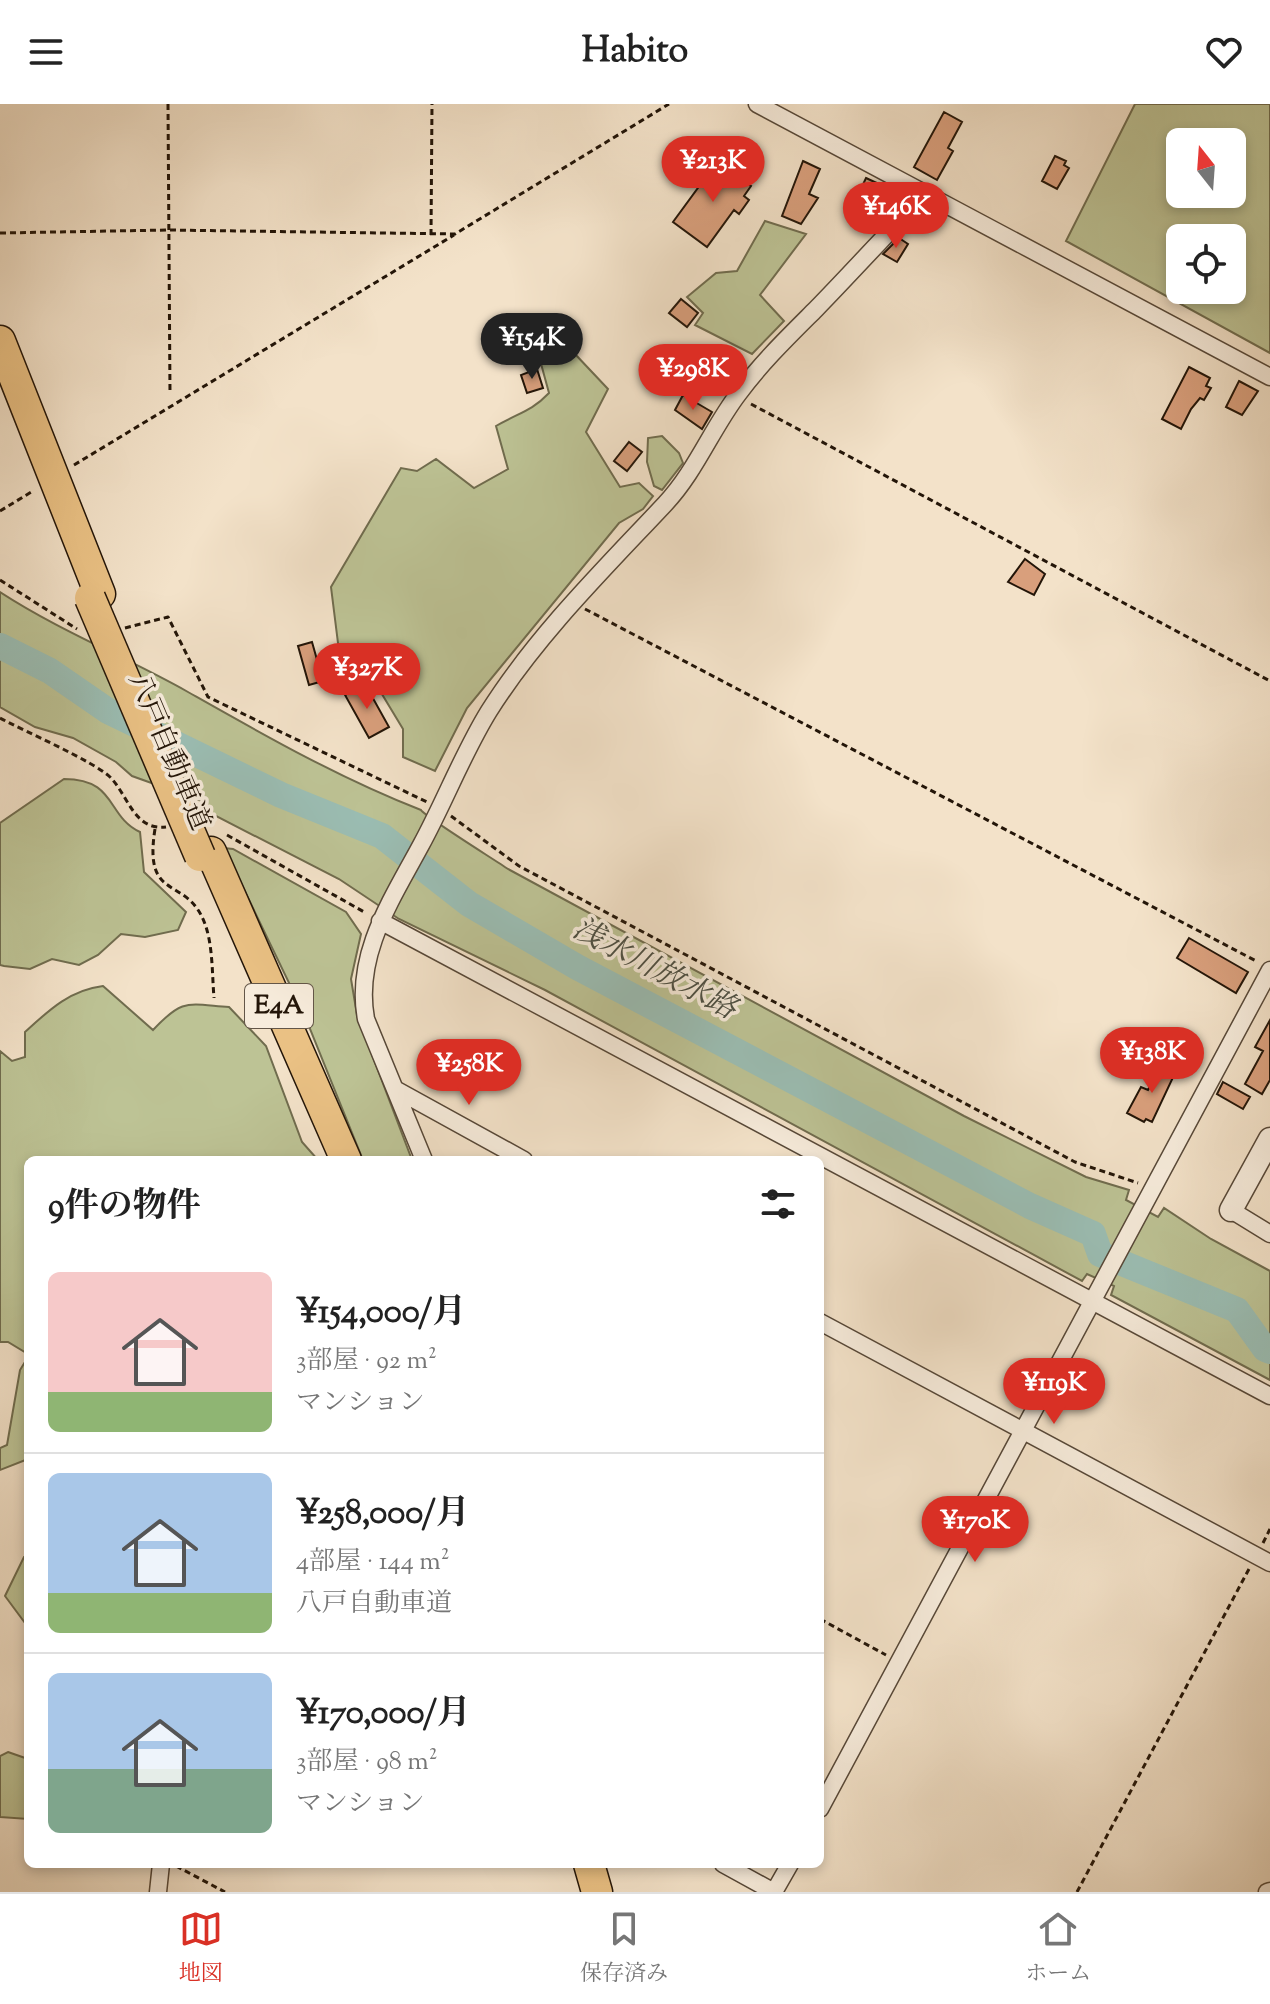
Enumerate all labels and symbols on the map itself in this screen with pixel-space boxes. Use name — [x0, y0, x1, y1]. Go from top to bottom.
north arrow — [1166, 128, 1246, 208]
pin: ¥213K — [657, 136, 769, 204]
pin: ¥146K — [840, 182, 952, 250]
pin: ¥154K — [476, 313, 588, 381]
pin: ¥298K — [637, 344, 749, 412]
pin: ¥327K — [311, 643, 423, 711]
street label: 八戸自動車道 — [117, 667, 219, 837]
water label: 浅水川放水路 — [564, 909, 745, 1032]
road number: E4A — [245, 984, 313, 1028]
pin: ¥138K — [1096, 1027, 1208, 1095]
pin: ¥258K — [413, 1039, 525, 1107]
pin: ¥119K — [998, 1358, 1110, 1426]
pin: ¥170K — [919, 1496, 1031, 1564]

